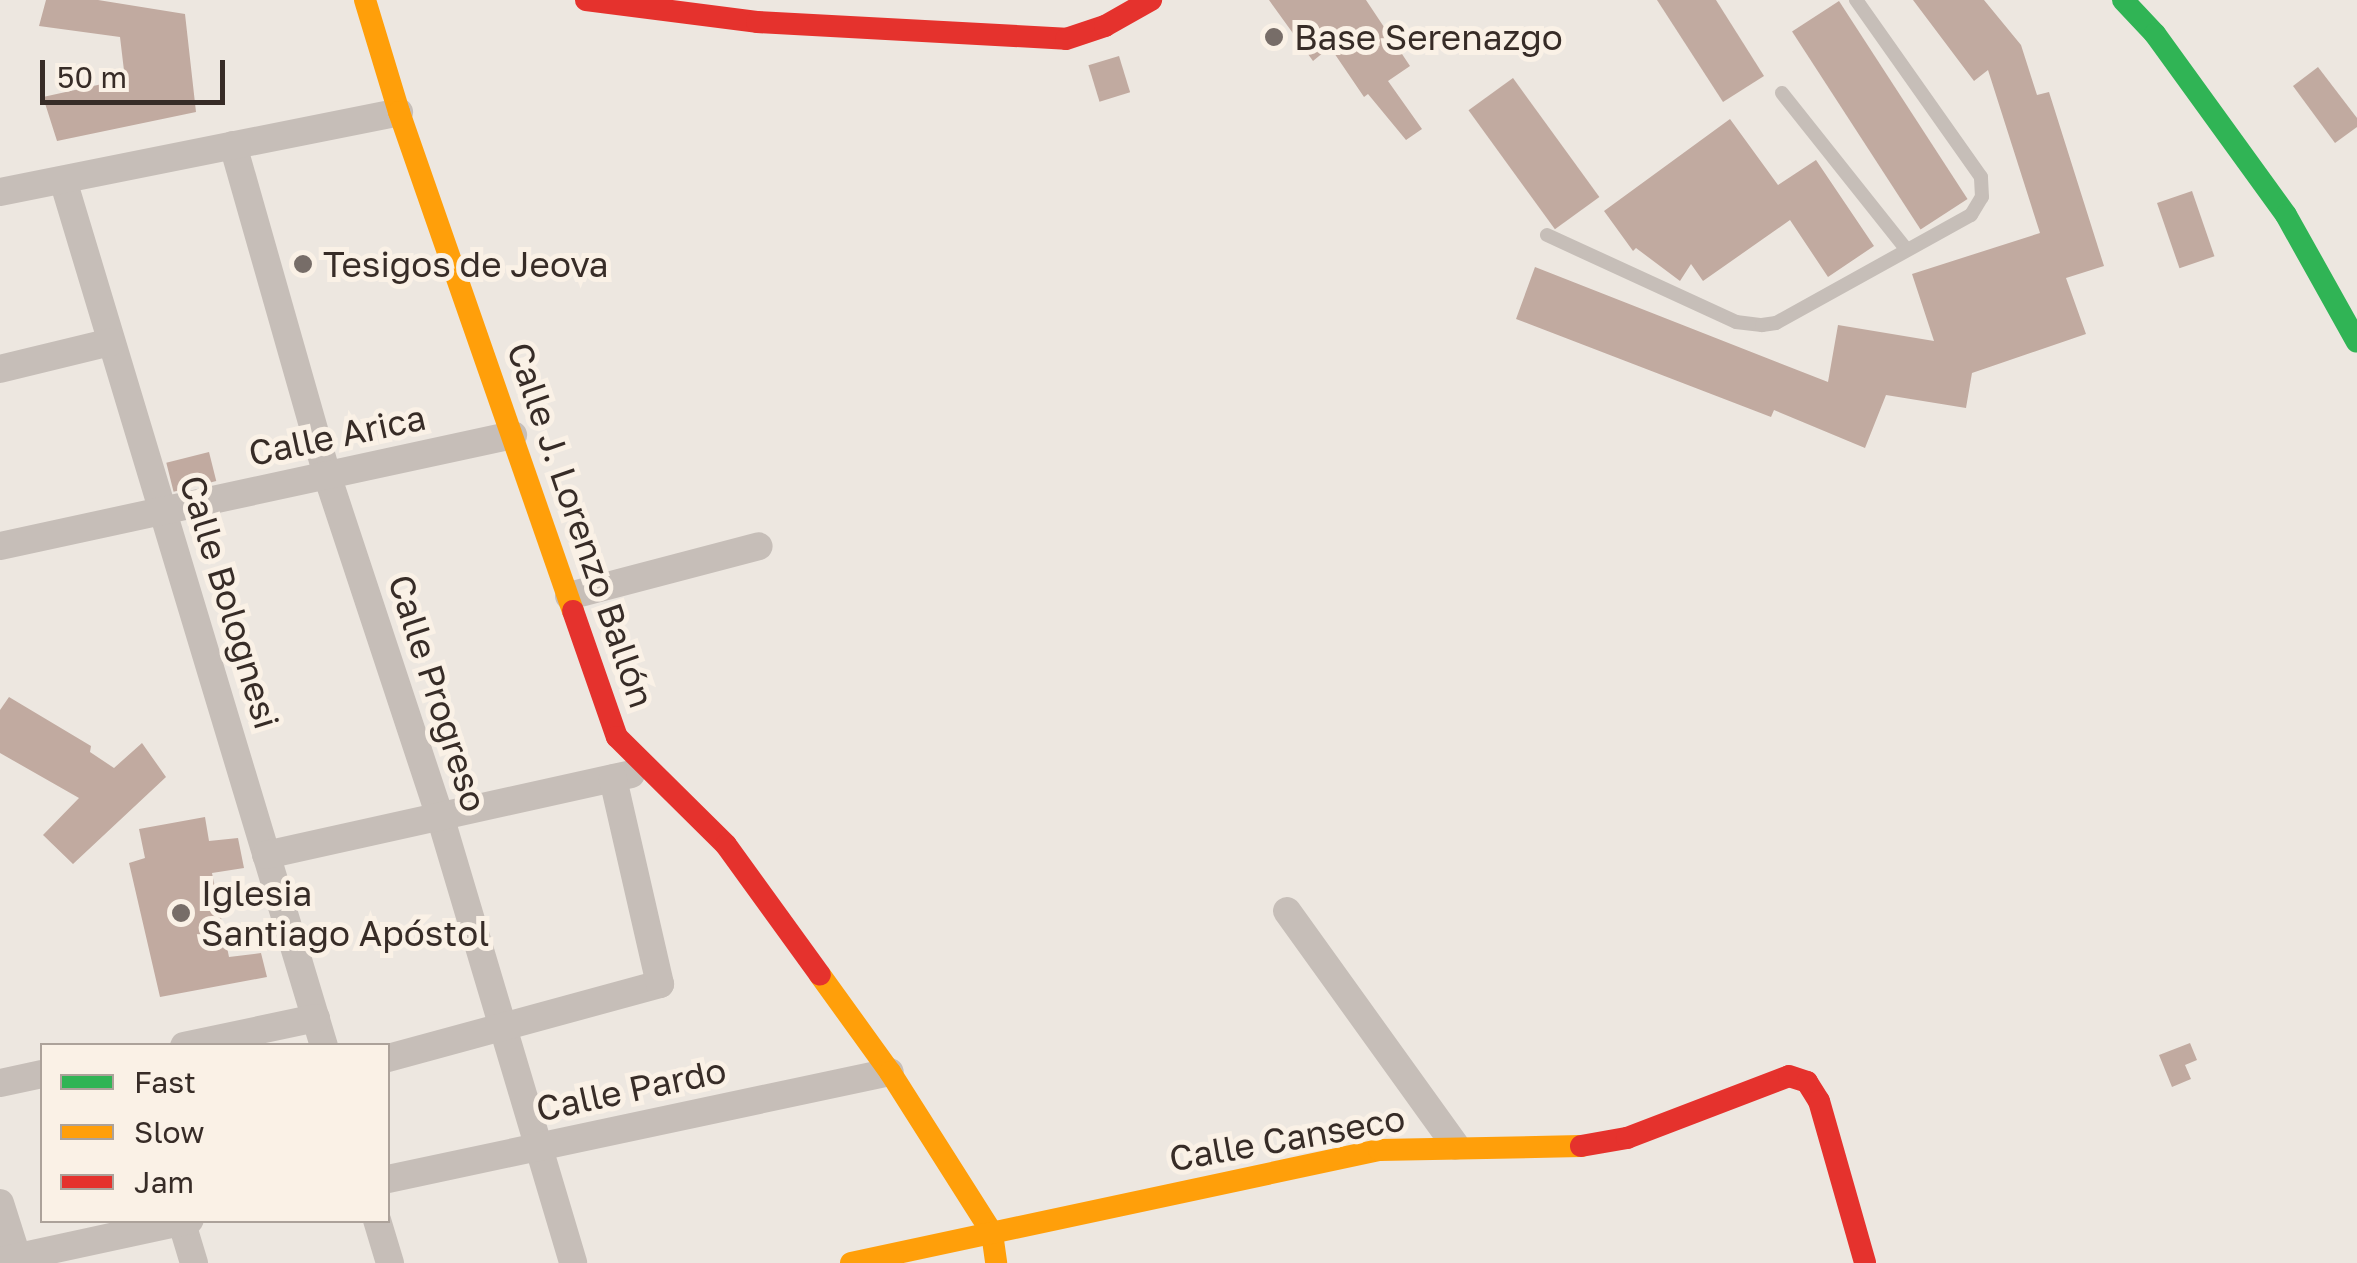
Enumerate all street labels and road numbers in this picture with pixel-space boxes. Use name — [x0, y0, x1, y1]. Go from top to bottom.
street label: Calle J. Lorenzo Ballón — [499, 337, 663, 713]
street label: Calle Arica — [245, 396, 429, 474]
street label: Calle Bolognesi — [172, 470, 288, 734]
street label: Calle Progreso — [380, 569, 496, 817]
street label: Calle Pardo — [532, 1048, 730, 1130]
street label: Calle Canseco — [1166, 1097, 1408, 1179]

